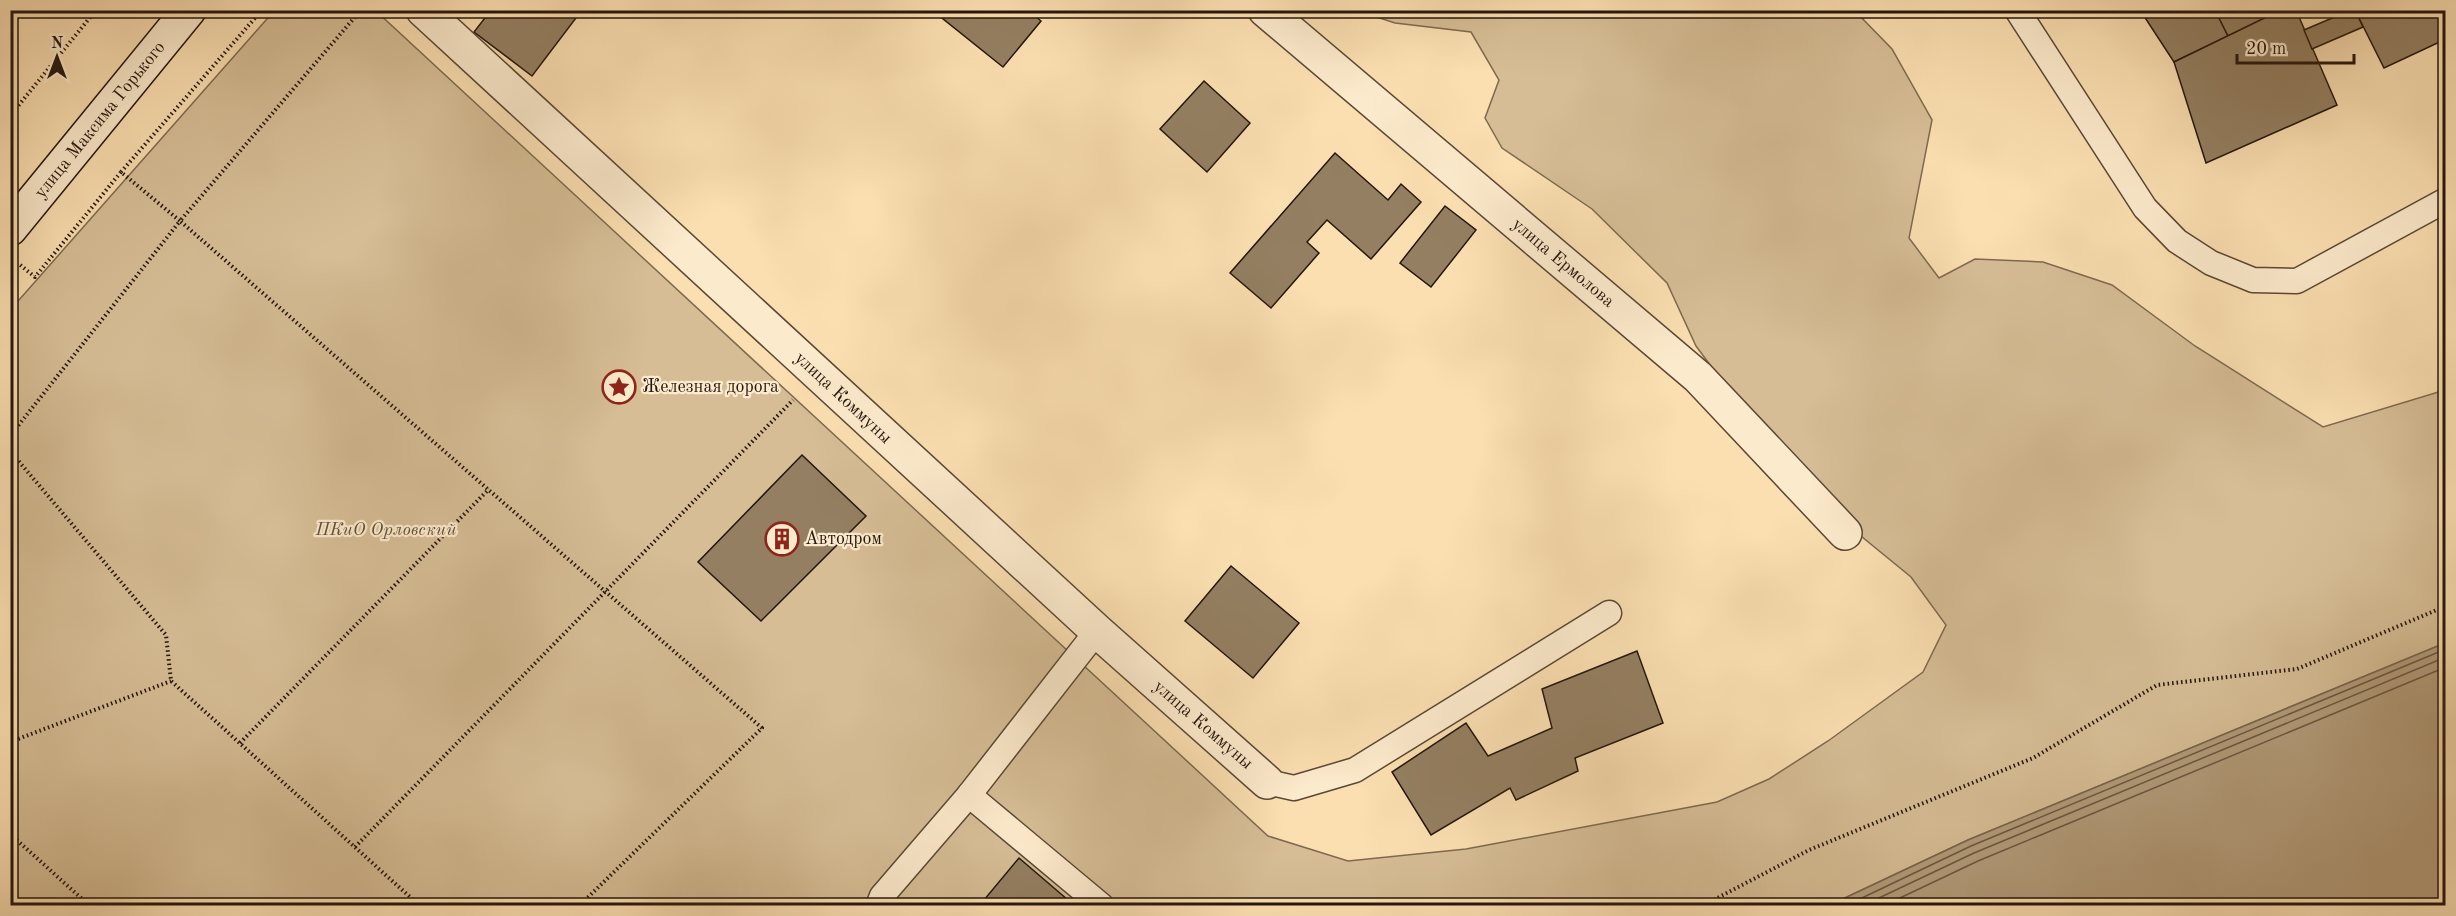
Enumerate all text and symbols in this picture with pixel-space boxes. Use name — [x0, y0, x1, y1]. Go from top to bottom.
north arrow — [27, 27, 87, 87]
scale bar — [2237, 27, 2354, 65]
text: N — [51, 36, 64, 52]
street label: улица Максима Горького — [31, 38, 169, 202]
text: 20 m — [2246, 40, 2286, 58]
street label: улица Ермолова — [1508, 215, 1618, 311]
street label: улица Коммуны — [791, 349, 895, 447]
place icon: Железная дорога — [601, 369, 637, 405]
place label: Железная дорога — [642, 378, 779, 396]
park label: ПКиО Орловский — [315, 521, 456, 539]
building icon: Автодром — [764, 521, 800, 557]
place label: Автодром — [805, 530, 882, 548]
street label: улица Коммуны — [1150, 677, 1256, 773]

